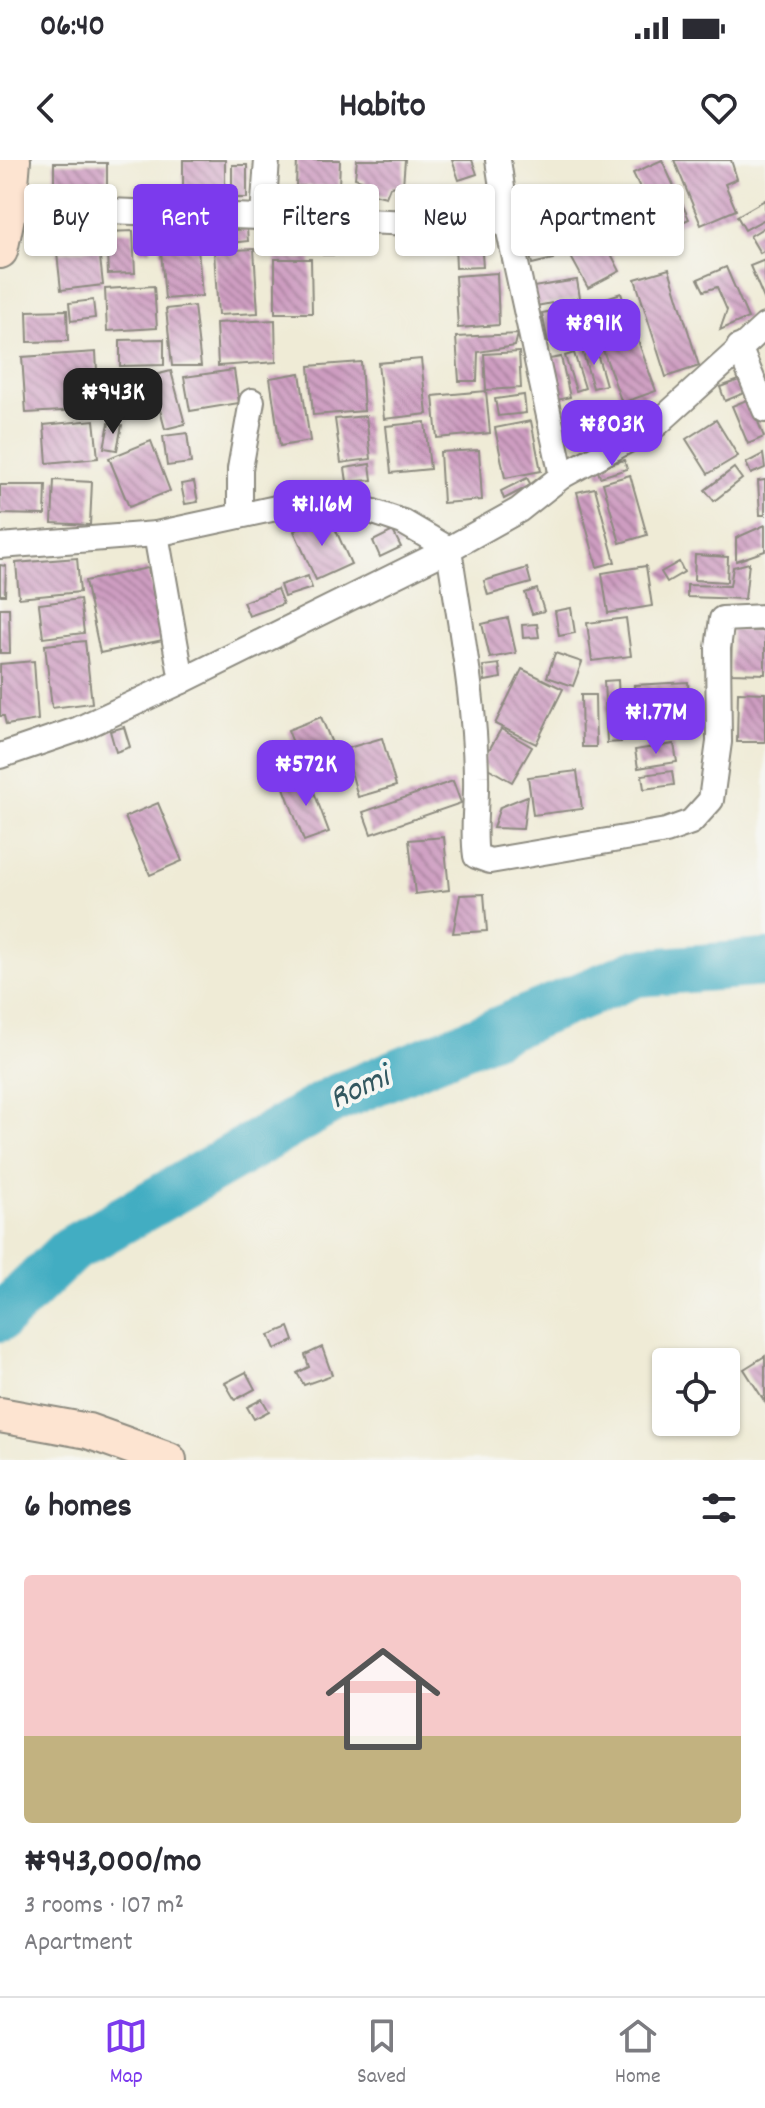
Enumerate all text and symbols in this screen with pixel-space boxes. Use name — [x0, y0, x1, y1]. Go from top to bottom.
text: 06:40 — [40, 7, 105, 50]
text: Habito — [339, 82, 426, 134]
icon: back — [24, 86, 68, 130]
icon: heart — [697, 86, 741, 130]
chip: Buy — [24, 184, 117, 256]
chip: Rent — [133, 184, 238, 256]
chip: Filters — [254, 184, 379, 256]
chip: New — [395, 184, 495, 256]
chip: Apartment — [511, 184, 684, 256]
pin: ₦891K — [538, 299, 650, 367]
text: ₦891K — [565, 306, 623, 343]
pin: ₦943K — [57, 368, 169, 436]
text: ₦943K — [81, 375, 145, 412]
pin: ₦803K — [556, 400, 668, 468]
text: ₦803K — [579, 407, 645, 444]
pin: ₦1.16M — [257, 480, 387, 548]
text: ₦1.16M — [292, 487, 352, 524]
pin: ₦1.77M — [591, 688, 721, 756]
text: ₦1.77M — [625, 695, 687, 732]
pin: ₦572K — [250, 740, 362, 808]
text: ₦572K — [275, 747, 337, 784]
water label: Romi — [322, 1053, 402, 1125]
map controls — [652, 1348, 740, 1436]
button: locate — [652, 1348, 740, 1436]
text: 6 homes — [24, 1484, 132, 1533]
icon: filters — [697, 1486, 741, 1530]
icon: home — [311, 1627, 455, 1771]
text: ₦943,000/mo — [24, 1839, 201, 1888]
text: 3 rooms · 107 m² — [24, 1888, 184, 1925]
text: Apartment — [24, 1925, 133, 1962]
tab: Map — [104, 2014, 148, 2093]
tab: Saved — [357, 2014, 406, 2093]
tab: Home — [615, 2014, 661, 2093]

